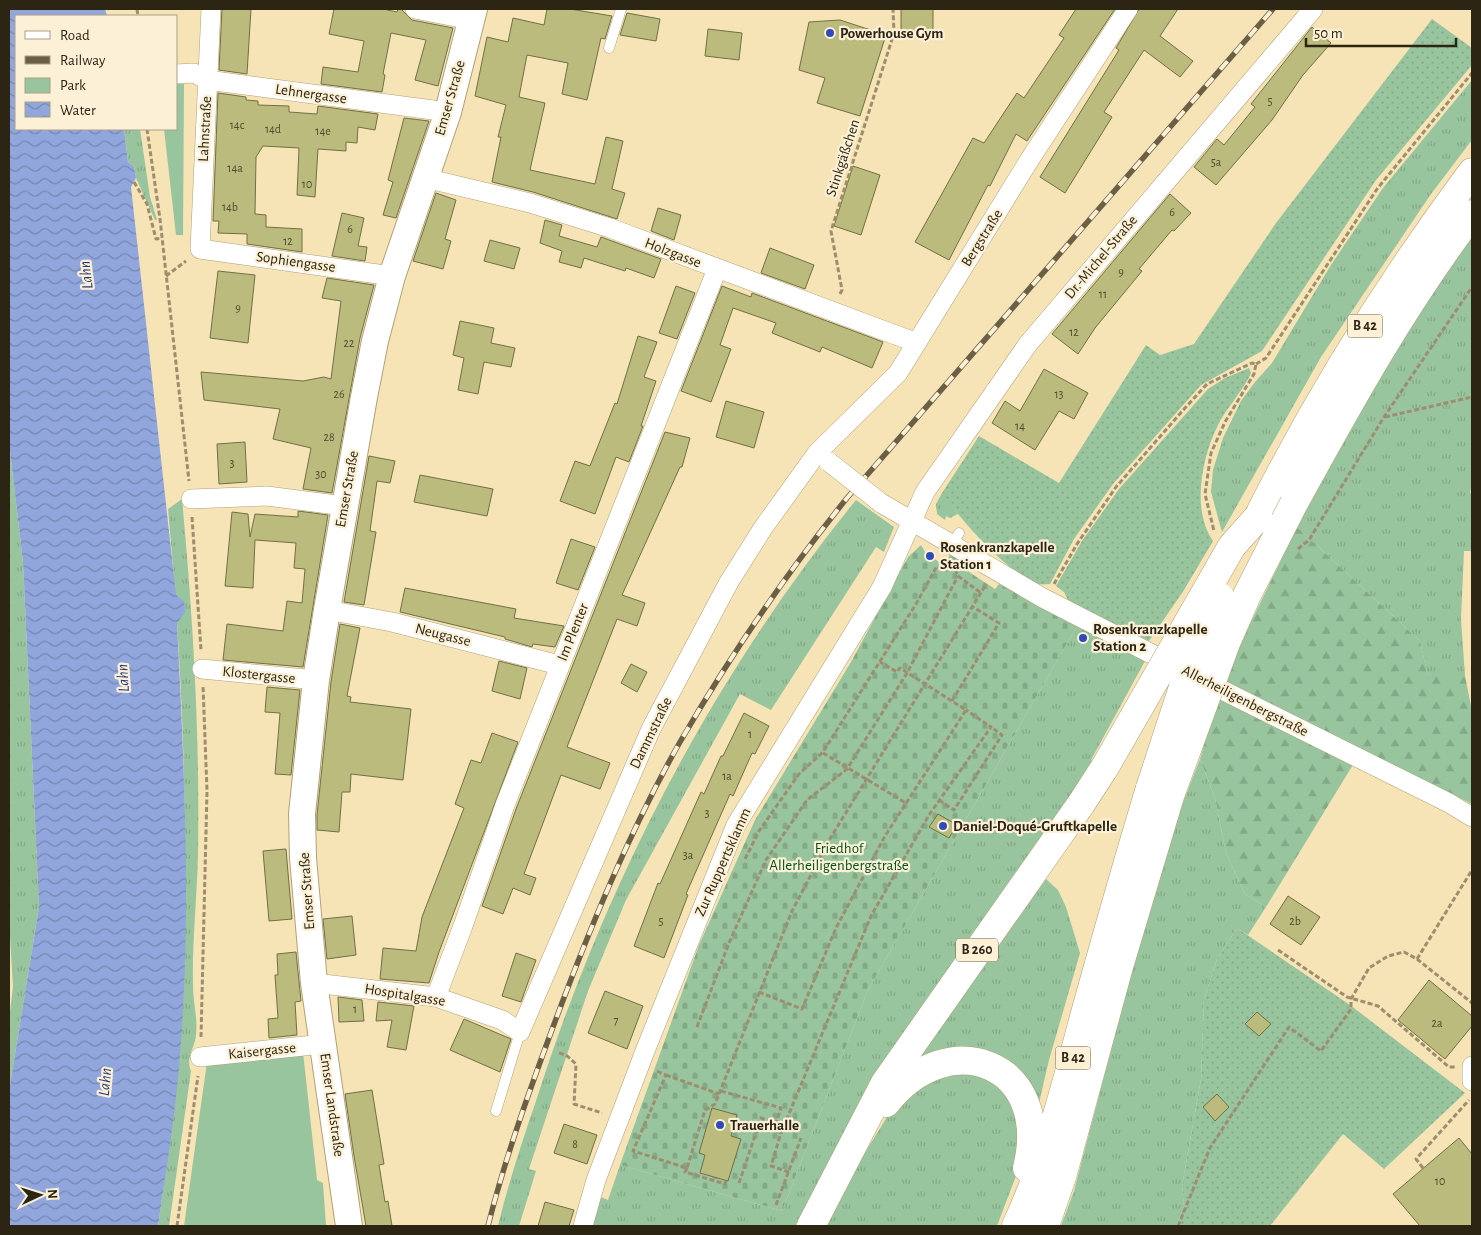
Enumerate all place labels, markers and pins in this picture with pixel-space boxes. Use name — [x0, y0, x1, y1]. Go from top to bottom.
place label: Powerhouse Gym — [840, 26, 943, 41]
marker: Powerhouse Gym — [824, 27, 836, 39]
place label: Rosenkranzkapelle Station 1 — [940, 540, 1055, 572]
marker: Rosenkranzkapelle Station 1 — [924, 550, 936, 562]
place label: Rosenkranzkapelle Station 2 — [1093, 622, 1208, 654]
marker: Rosenkranzkapelle Station 2 — [1077, 632, 1089, 644]
place label: Daniel-Doqué-Gruftkapelle — [953, 819, 1117, 834]
marker: Daniel-Doqué-Gruftkapelle — [937, 820, 949, 832]
place label: Trauerhalle — [730, 1118, 799, 1133]
marker: Trauerhalle — [714, 1119, 726, 1131]

